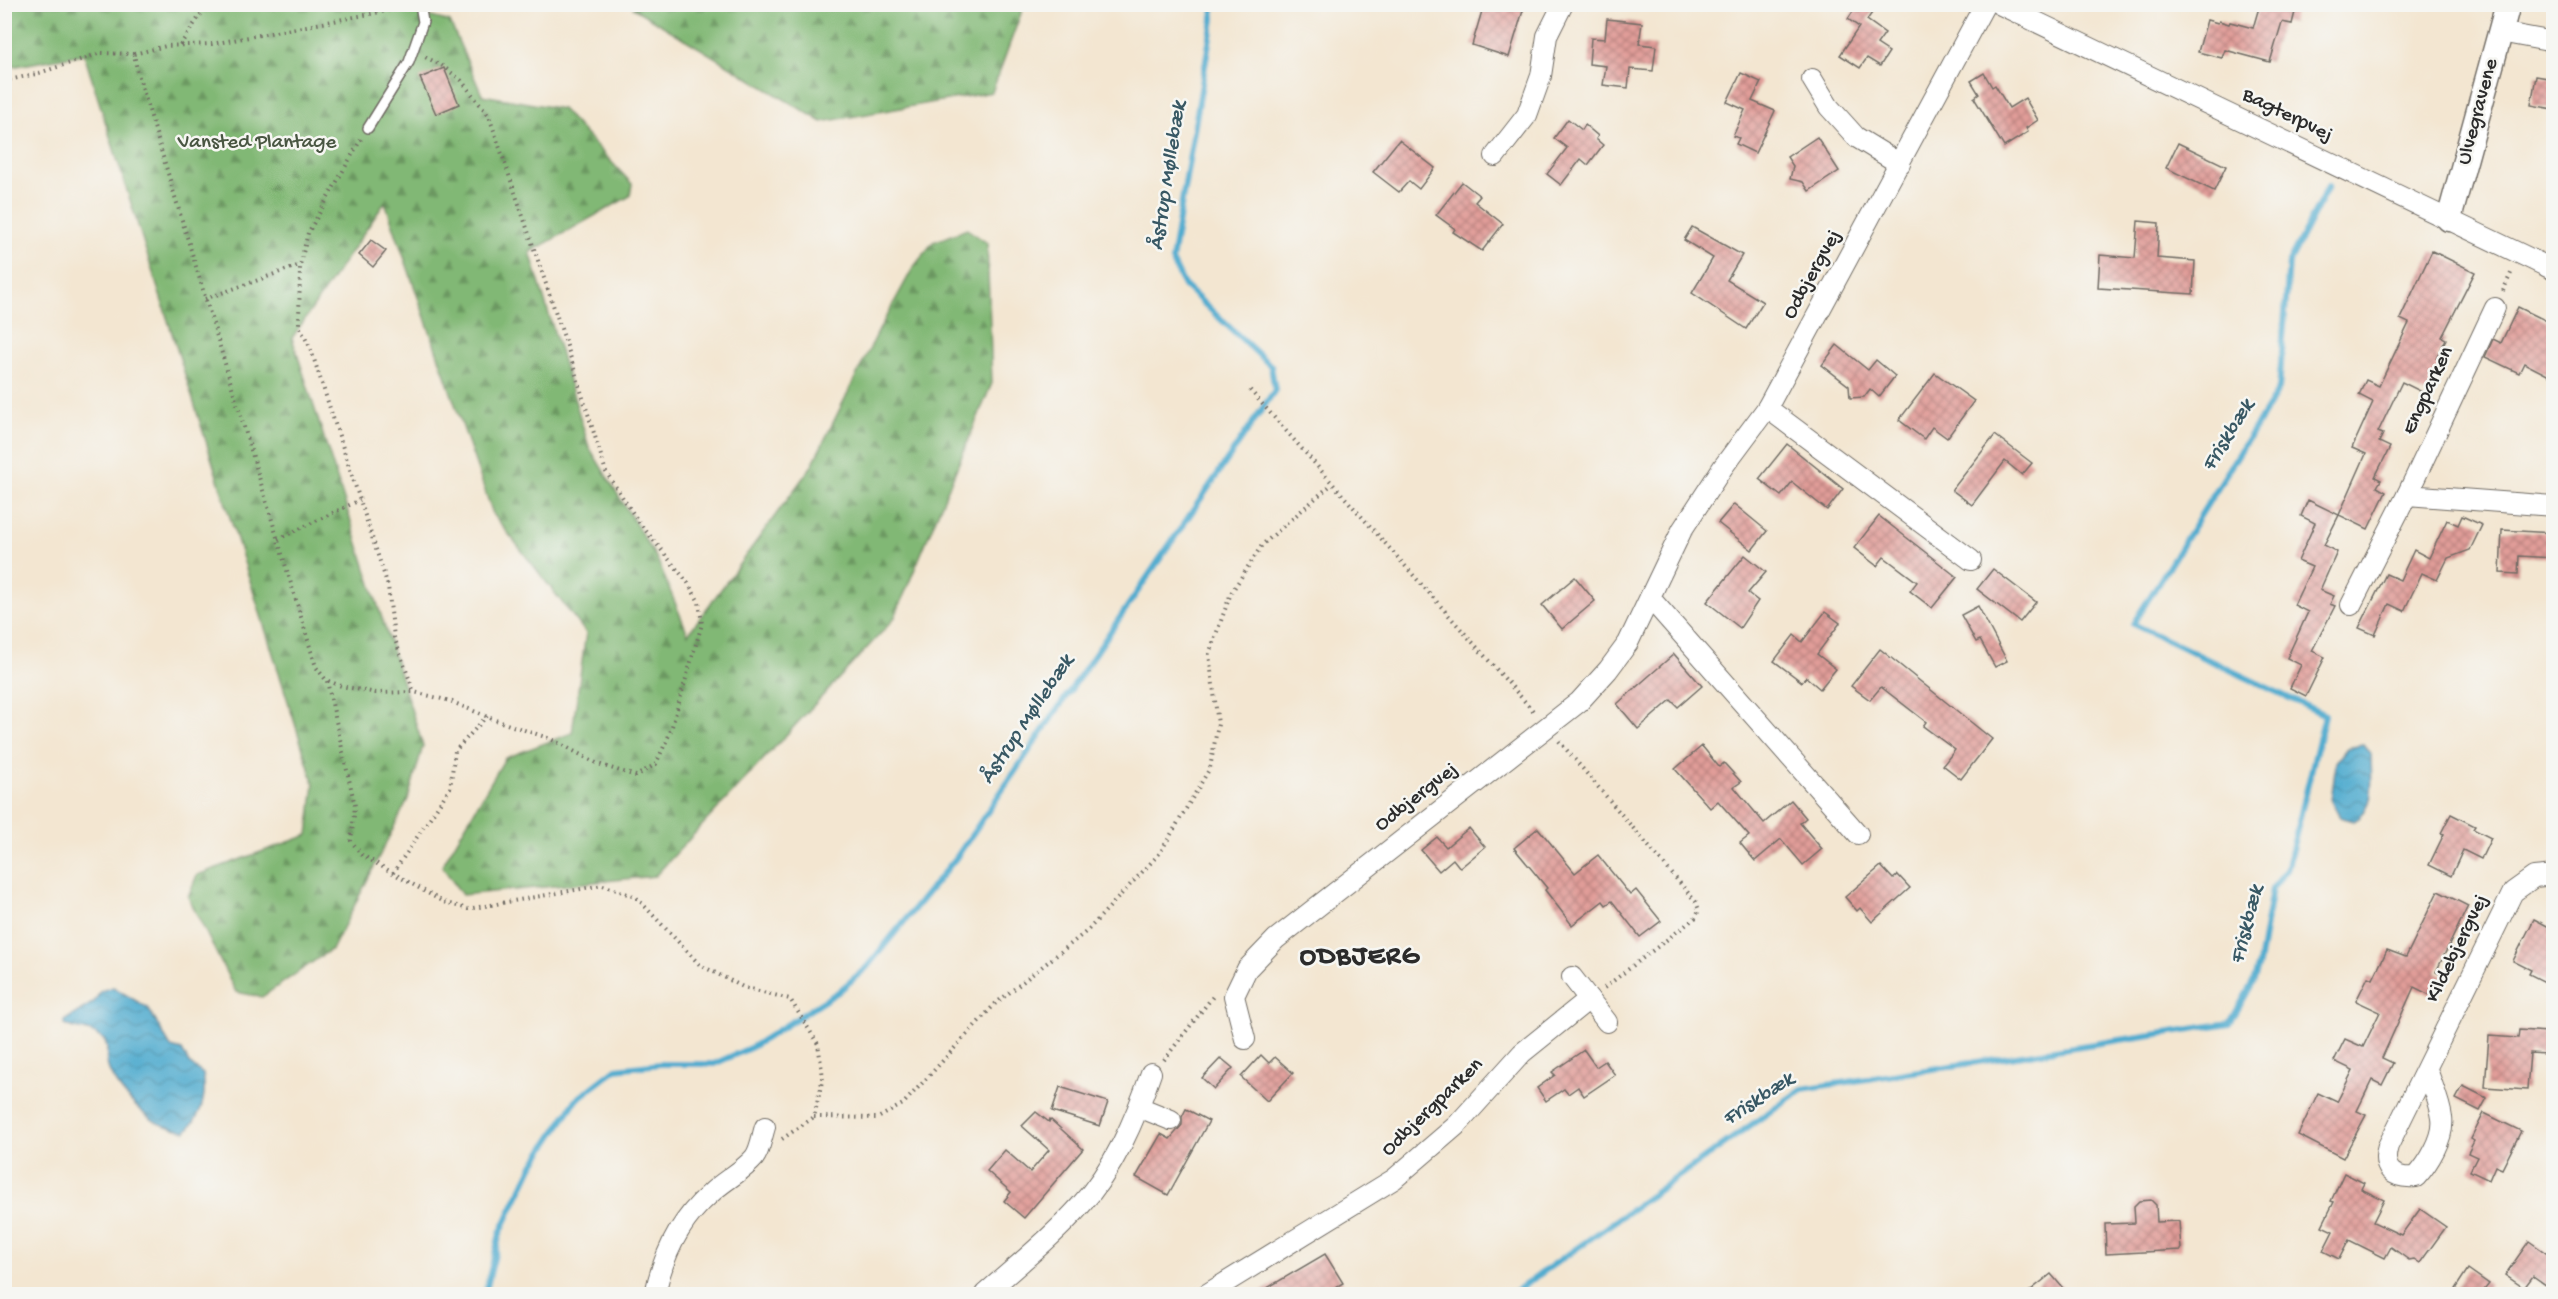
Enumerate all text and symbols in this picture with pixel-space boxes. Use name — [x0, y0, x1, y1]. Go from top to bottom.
street label: Ulvegravene — [2453, 55, 2505, 168]
street label: Bagterpvej — [2237, 83, 2336, 149]
water label: Åstrup Møllebæk — [1144, 98, 1194, 252]
park label: Vansted Plantage — [177, 131, 337, 156]
street label: Odbjergvej — [1778, 226, 1848, 324]
street label: Engparken — [2398, 343, 2460, 439]
water label: Friskbæk — [2197, 393, 2262, 477]
water label: Åstrup Møllebæk — [975, 649, 1082, 790]
street label: Odbjergvej — [1370, 758, 1464, 838]
water label: Friskbæk — [2225, 881, 2271, 967]
street label: Kildebjergvej — [2421, 891, 2495, 1007]
district label: ODBJERG — [1300, 942, 1421, 974]
street label: Odbjergparken — [1377, 1053, 1489, 1163]
water label: Friskbæk — [1718, 1066, 1802, 1133]

